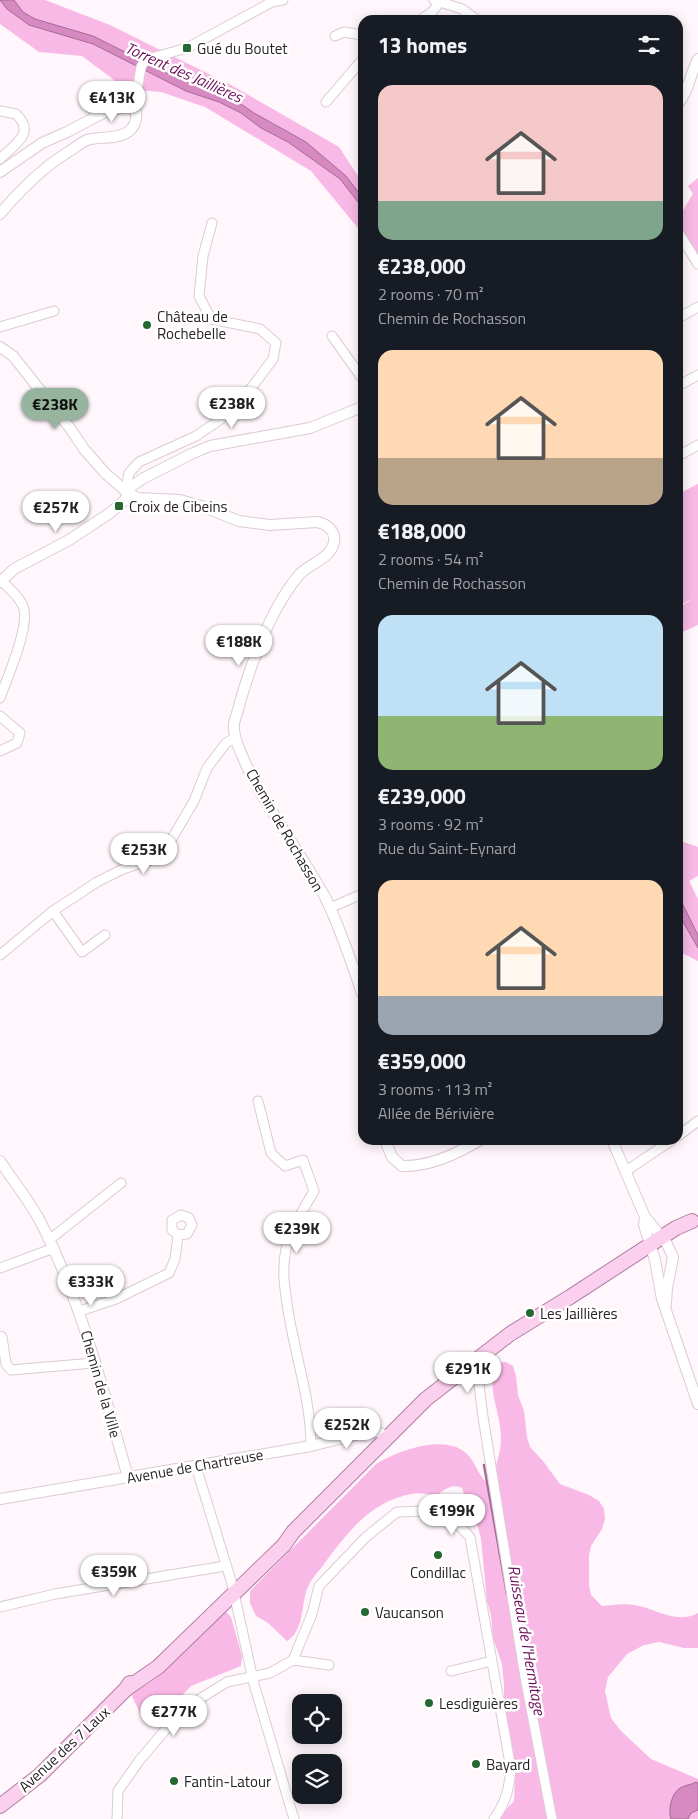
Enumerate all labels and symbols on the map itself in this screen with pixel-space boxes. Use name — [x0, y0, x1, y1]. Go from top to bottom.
water label: Torrent des Jaillières — [122, 35, 247, 109]
place label: Gué du Boutet — [197, 37, 288, 60]
marker: Gué du Boutet — [181, 42, 193, 54]
pin: €413K — [77, 80, 147, 123]
place label: Château de Rochebelle — [157, 305, 228, 345]
marker: Château de Rochebelle — [141, 319, 153, 331]
pin: €238K — [197, 386, 267, 429]
pin: €238K — [20, 388, 90, 430]
pin: €257K — [21, 490, 91, 533]
place label: Croix de Cibeins — [129, 495, 227, 518]
marker: Croix de Cibeins — [113, 500, 125, 512]
pin: €188K — [204, 624, 274, 667]
street label: Chemin de Rochasson — [240, 764, 330, 896]
pin: €253K — [109, 832, 179, 875]
pin: €239K — [262, 1212, 332, 1254]
pin: €333K — [56, 1264, 126, 1307]
place label: Les Jaillières — [540, 1302, 618, 1325]
marker: Les Jaillières — [524, 1307, 536, 1319]
street label: Chemin de la Ville — [75, 1328, 127, 1440]
pin: €291K — [433, 1352, 503, 1394]
pin: €252K — [312, 1408, 382, 1450]
street label: Avenue de Chartreuse — [125, 1443, 265, 1489]
pin: €199K — [417, 1494, 487, 1536]
marker: Condillac — [432, 1549, 444, 1561]
pin: €359K — [79, 1554, 149, 1597]
place label: Condillac — [410, 1561, 466, 1584]
water label: Ruisseau de l'Hermitage — [502, 1563, 552, 1718]
place label: Vaucanson — [375, 1601, 444, 1624]
marker: Vaucanson — [359, 1606, 371, 1618]
place label: Lesdiguières — [439, 1692, 518, 1715]
pin: €277K — [139, 1694, 209, 1737]
marker: Lesdiguières — [423, 1697, 435, 1709]
street label: Avenue des 7 Laux — [13, 1700, 115, 1797]
place label: Bayard — [486, 1753, 530, 1776]
marker: Bayard — [470, 1758, 482, 1770]
place label: Fantin-Latour — [184, 1770, 271, 1793]
marker: Fantin-Latour — [168, 1775, 180, 1787]

